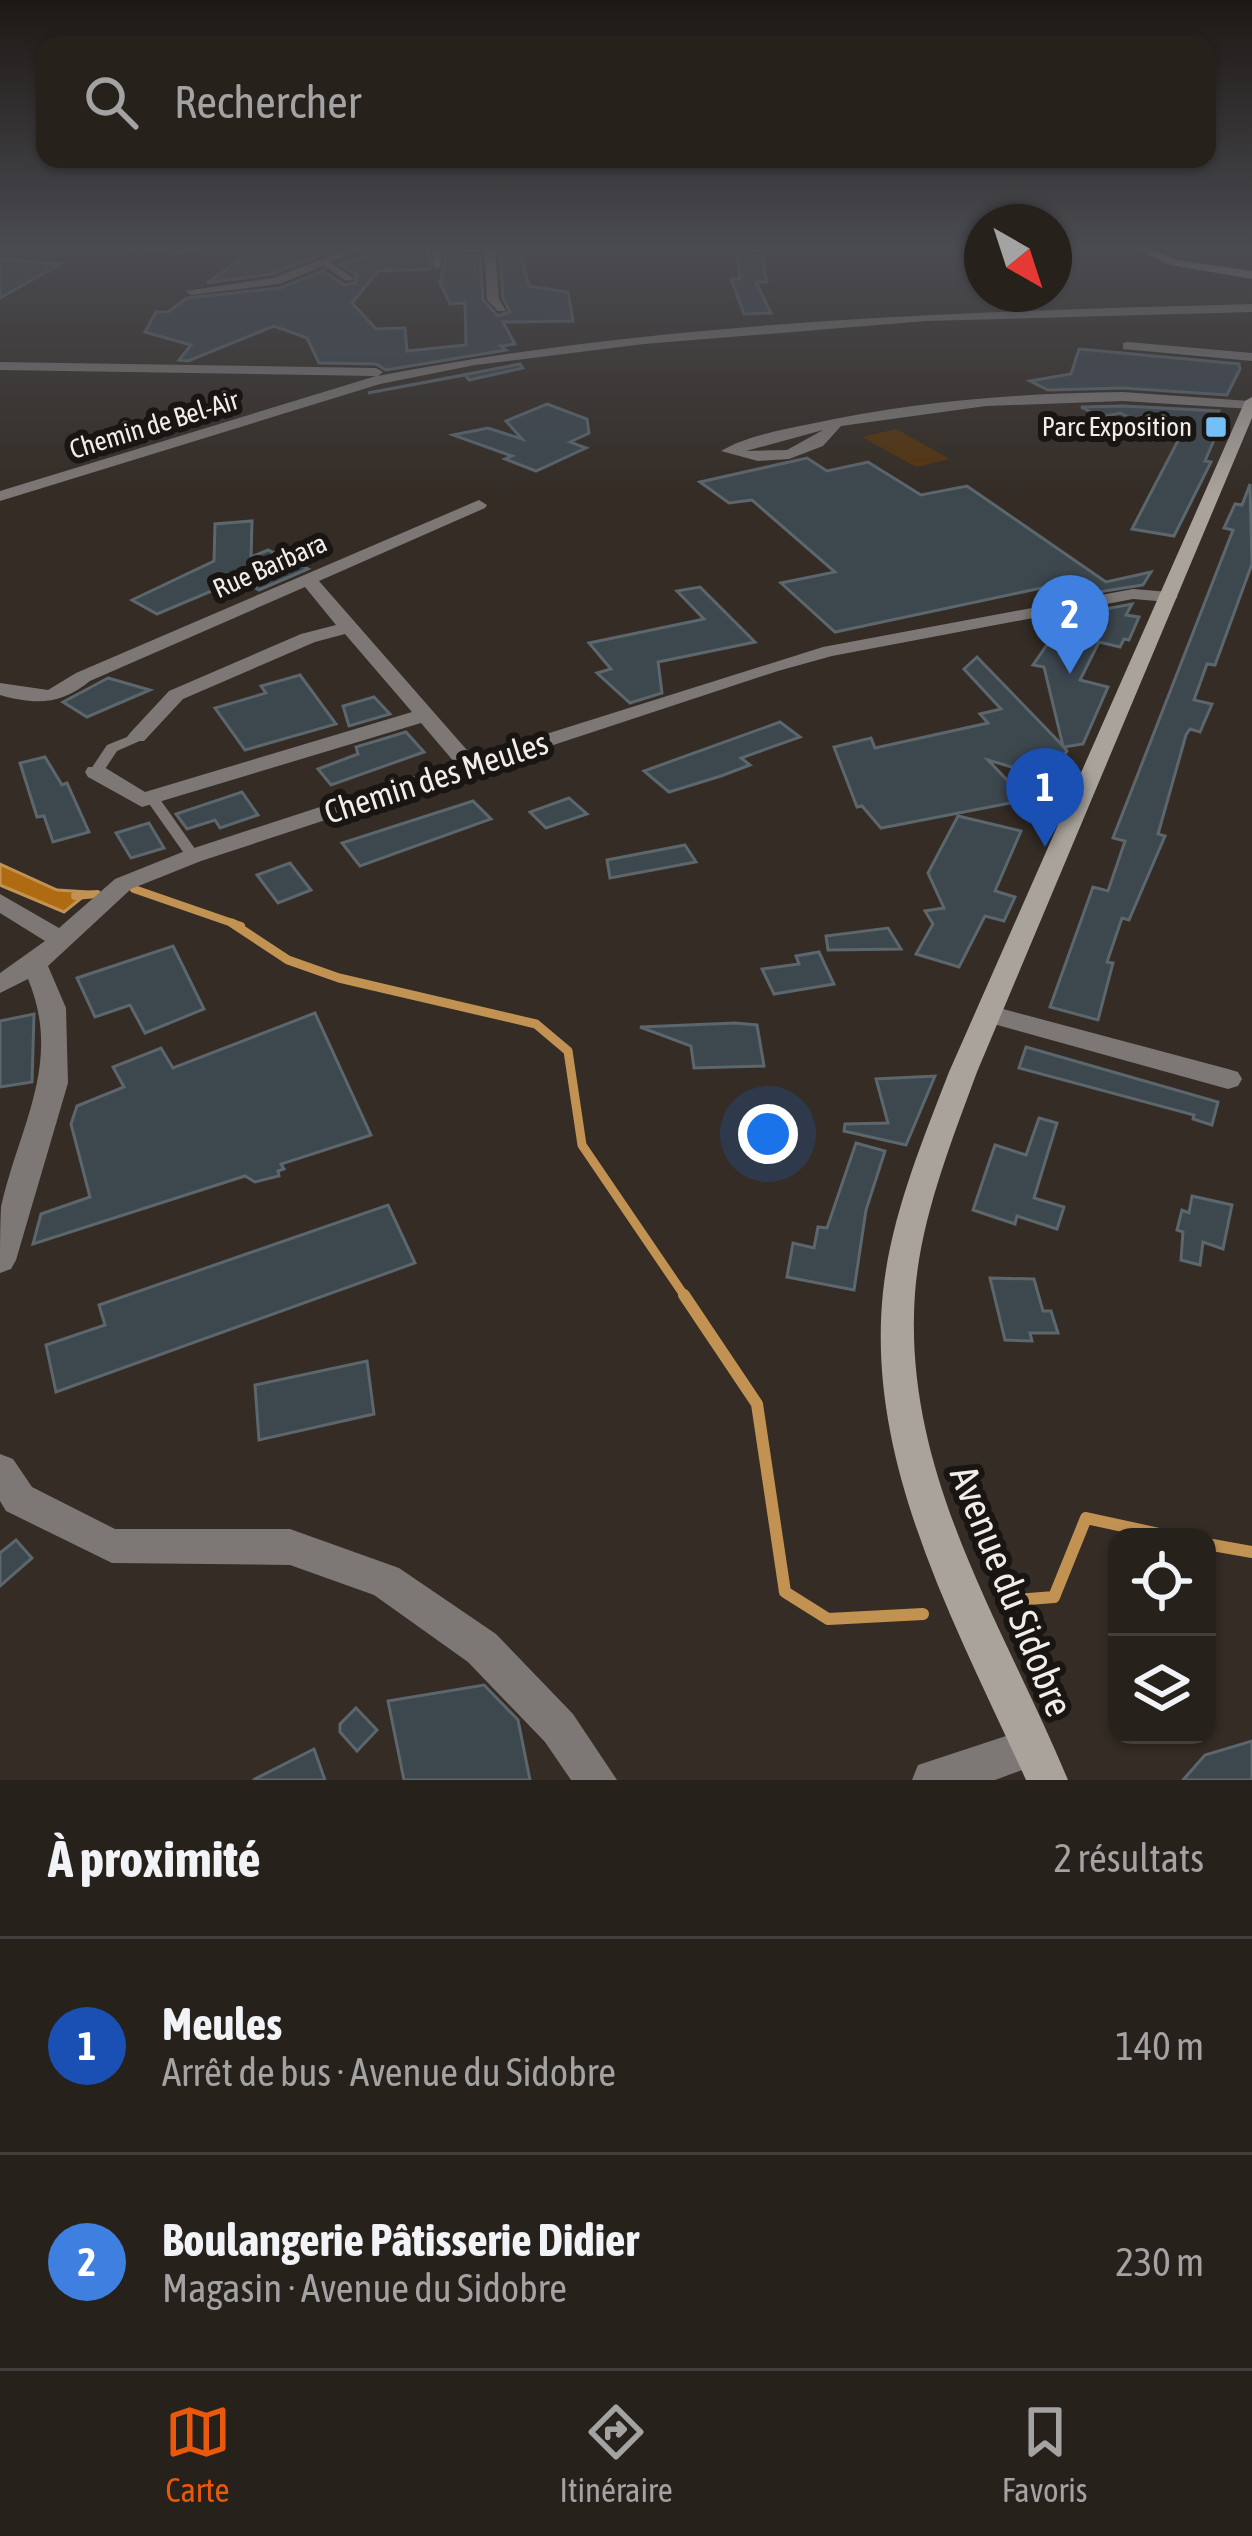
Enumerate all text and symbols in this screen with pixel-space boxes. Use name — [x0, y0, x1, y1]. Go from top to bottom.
search box — [36, 36, 1216, 168]
icon: search — [78, 69, 144, 135]
text: Rechercher — [174, 76, 361, 128]
north arrow — [964, 204, 1072, 312]
street label: Chemin de Bel-Air — [66, 384, 243, 465]
place label: Parc Exposition — [1042, 411, 1192, 442]
marker: Parc Exposition — [1203, 414, 1229, 440]
street label: Rue Barbara — [208, 527, 331, 604]
pin: 2 — [1031, 575, 1109, 674]
street label: Chemin des Meules — [320, 723, 552, 831]
pin: 1 — [1006, 748, 1084, 847]
your location — [738, 1104, 798, 1164]
street label: Avenue du Sidobre — [942, 1460, 1082, 1722]
map controls — [1108, 1528, 1216, 1744]
button: locate — [1108, 1528, 1216, 1636]
button: layers — [1108, 1636, 1216, 1744]
text: À proximité — [48, 1829, 261, 1888]
text: 2 résultats — [1054, 1836, 1204, 1880]
text: Meules — [162, 1998, 282, 2050]
text: 1 — [78, 2024, 96, 2068]
text: 140 m — [1116, 2024, 1204, 2068]
text: Arrêt de bus · Avenue du Sidobre — [162, 2050, 616, 2094]
text: Boulangerie Pâtisserie Didier — [162, 2214, 639, 2266]
text: 2 — [78, 2240, 96, 2284]
text: 230 m — [1116, 2240, 1204, 2284]
text: Magasin · Avenue du Sidobre — [162, 2266, 567, 2310]
tab: Carte — [165, 2399, 231, 2509]
tab: Itinéraire — [560, 2399, 673, 2509]
tab: Favoris — [1002, 2399, 1087, 2509]

